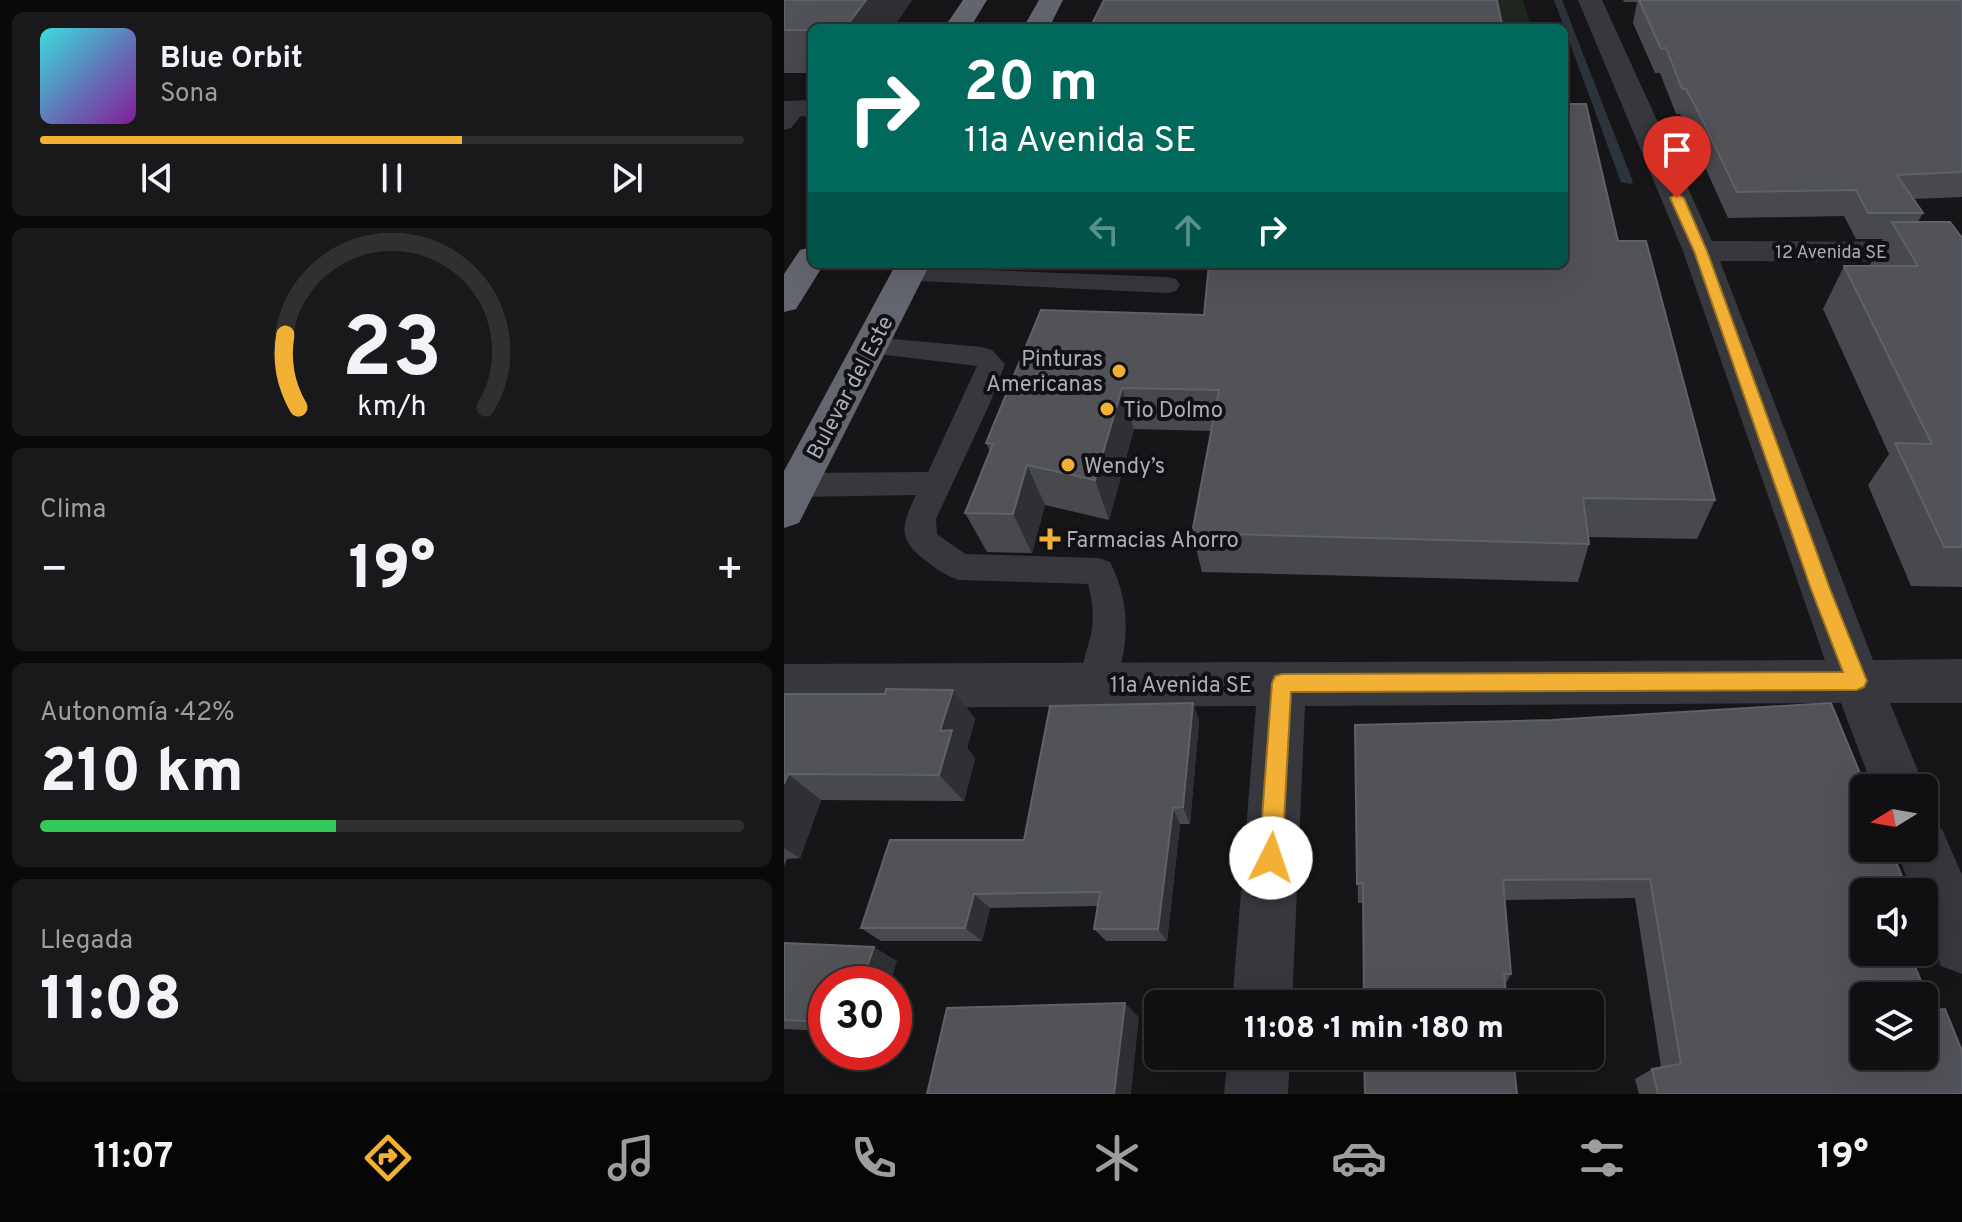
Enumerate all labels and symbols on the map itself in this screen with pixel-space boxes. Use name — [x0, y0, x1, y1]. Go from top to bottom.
pin — [1643, 116, 1711, 198]
street label: 12 Avenida SE — [1775, 242, 1887, 265]
street label: Bulevar del Este — [802, 312, 900, 464]
place label: Pinturas Americanas — [986, 347, 1103, 399]
marker: Pinturas Americanas — [1110, 362, 1128, 380]
place label: Tio Dolmo — [1123, 398, 1223, 425]
marker: Tio Dolmo — [1098, 400, 1116, 418]
place label: Wendy’s — [1084, 454, 1165, 481]
marker: Wendy’s — [1059, 456, 1077, 474]
place label: Farmacias Ahorro — [1066, 528, 1239, 555]
marker: Farmacias Ahorro — [1041, 530, 1059, 548]
street label: 11a Avenida SE — [1110, 673, 1252, 700]
north arrow — [1850, 774, 1938, 862]
position arrow — [1229, 816, 1313, 900]
speed limit sign: 30 — [808, 966, 912, 1070]

